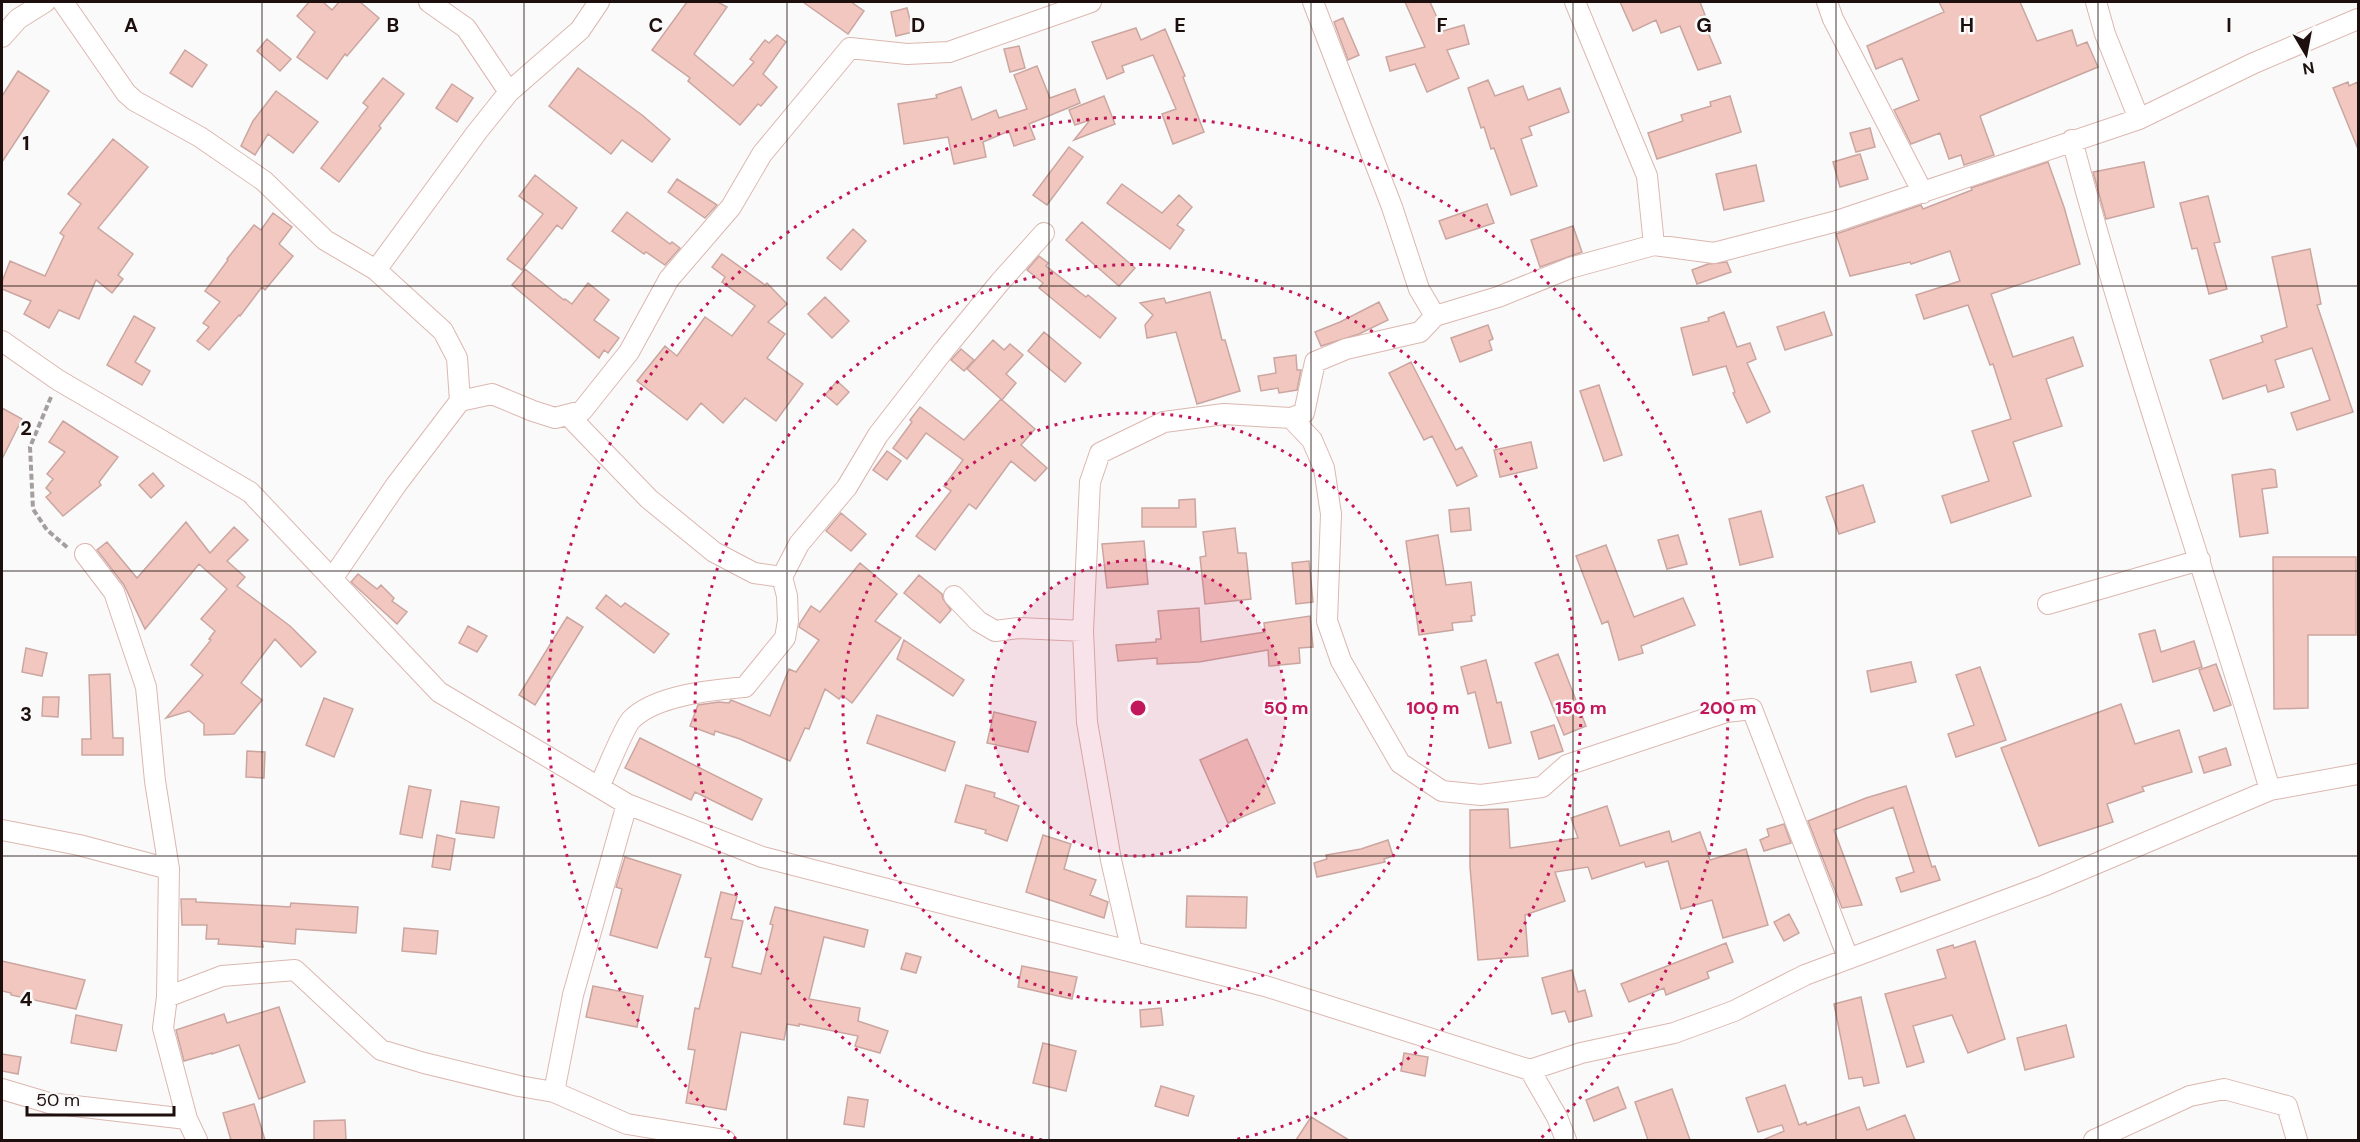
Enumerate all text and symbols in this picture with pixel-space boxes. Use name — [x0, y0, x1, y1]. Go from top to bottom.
text: A — [124, 12, 138, 38]
text: B — [387, 12, 399, 38]
text: C — [649, 12, 663, 38]
text: D — [911, 12, 925, 38]
text: E — [1174, 12, 1186, 38]
text: F — [1436, 12, 1448, 38]
text: G — [1696, 12, 1712, 38]
text: H — [1960, 12, 1974, 38]
text: I — [2226, 12, 2232, 38]
north arrow — [2276, 24, 2336, 84]
text: N — [2301, 57, 2316, 80]
text: 1 — [22, 130, 30, 156]
text: 2 — [20, 415, 32, 441]
text: 50 m — [1263, 696, 1309, 720]
text: 100 m — [1406, 696, 1460, 720]
text: 150 m — [1555, 696, 1607, 720]
text: 200 m — [1700, 696, 1756, 720]
centre of rings — [1128, 698, 1148, 718]
text: 3 — [20, 701, 32, 727]
text: 4 — [20, 986, 33, 1012]
scale bar — [27, 1079, 174, 1117]
text: 50 m — [36, 1088, 80, 1112]

